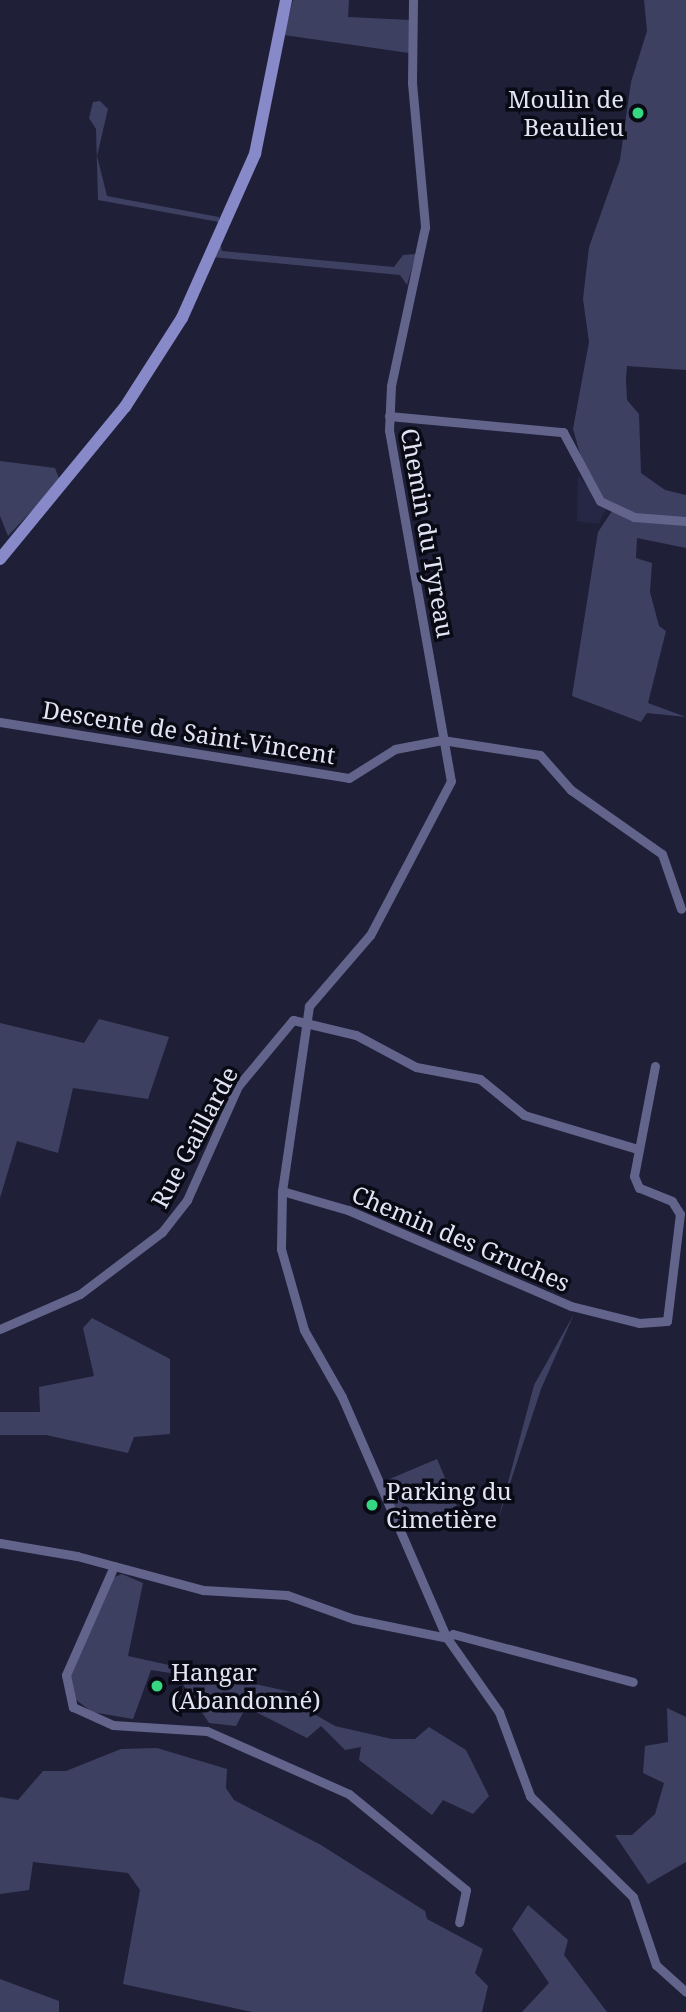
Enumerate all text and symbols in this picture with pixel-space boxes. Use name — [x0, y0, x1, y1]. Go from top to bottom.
place label: Moulin de Beaulieu — [508, 85, 624, 141]
marker: Moulin de Beaulieu — [630, 105, 646, 121]
street label: Chemin du Tyreau — [395, 426, 461, 640]
street label: Descente de Saint-Vincent — [41, 695, 337, 769]
street label: Rue Gaillarde — [145, 1062, 243, 1212]
street label: Chemin des Gruches — [348, 1179, 574, 1297]
place label: Parking du Cimetière — [386, 1477, 512, 1533]
marker: Parking du Cimetière — [364, 1497, 380, 1513]
place label: Hangar (Abandonné) — [171, 1658, 321, 1714]
marker: Hangar (Abandonné) — [149, 1678, 165, 1694]

